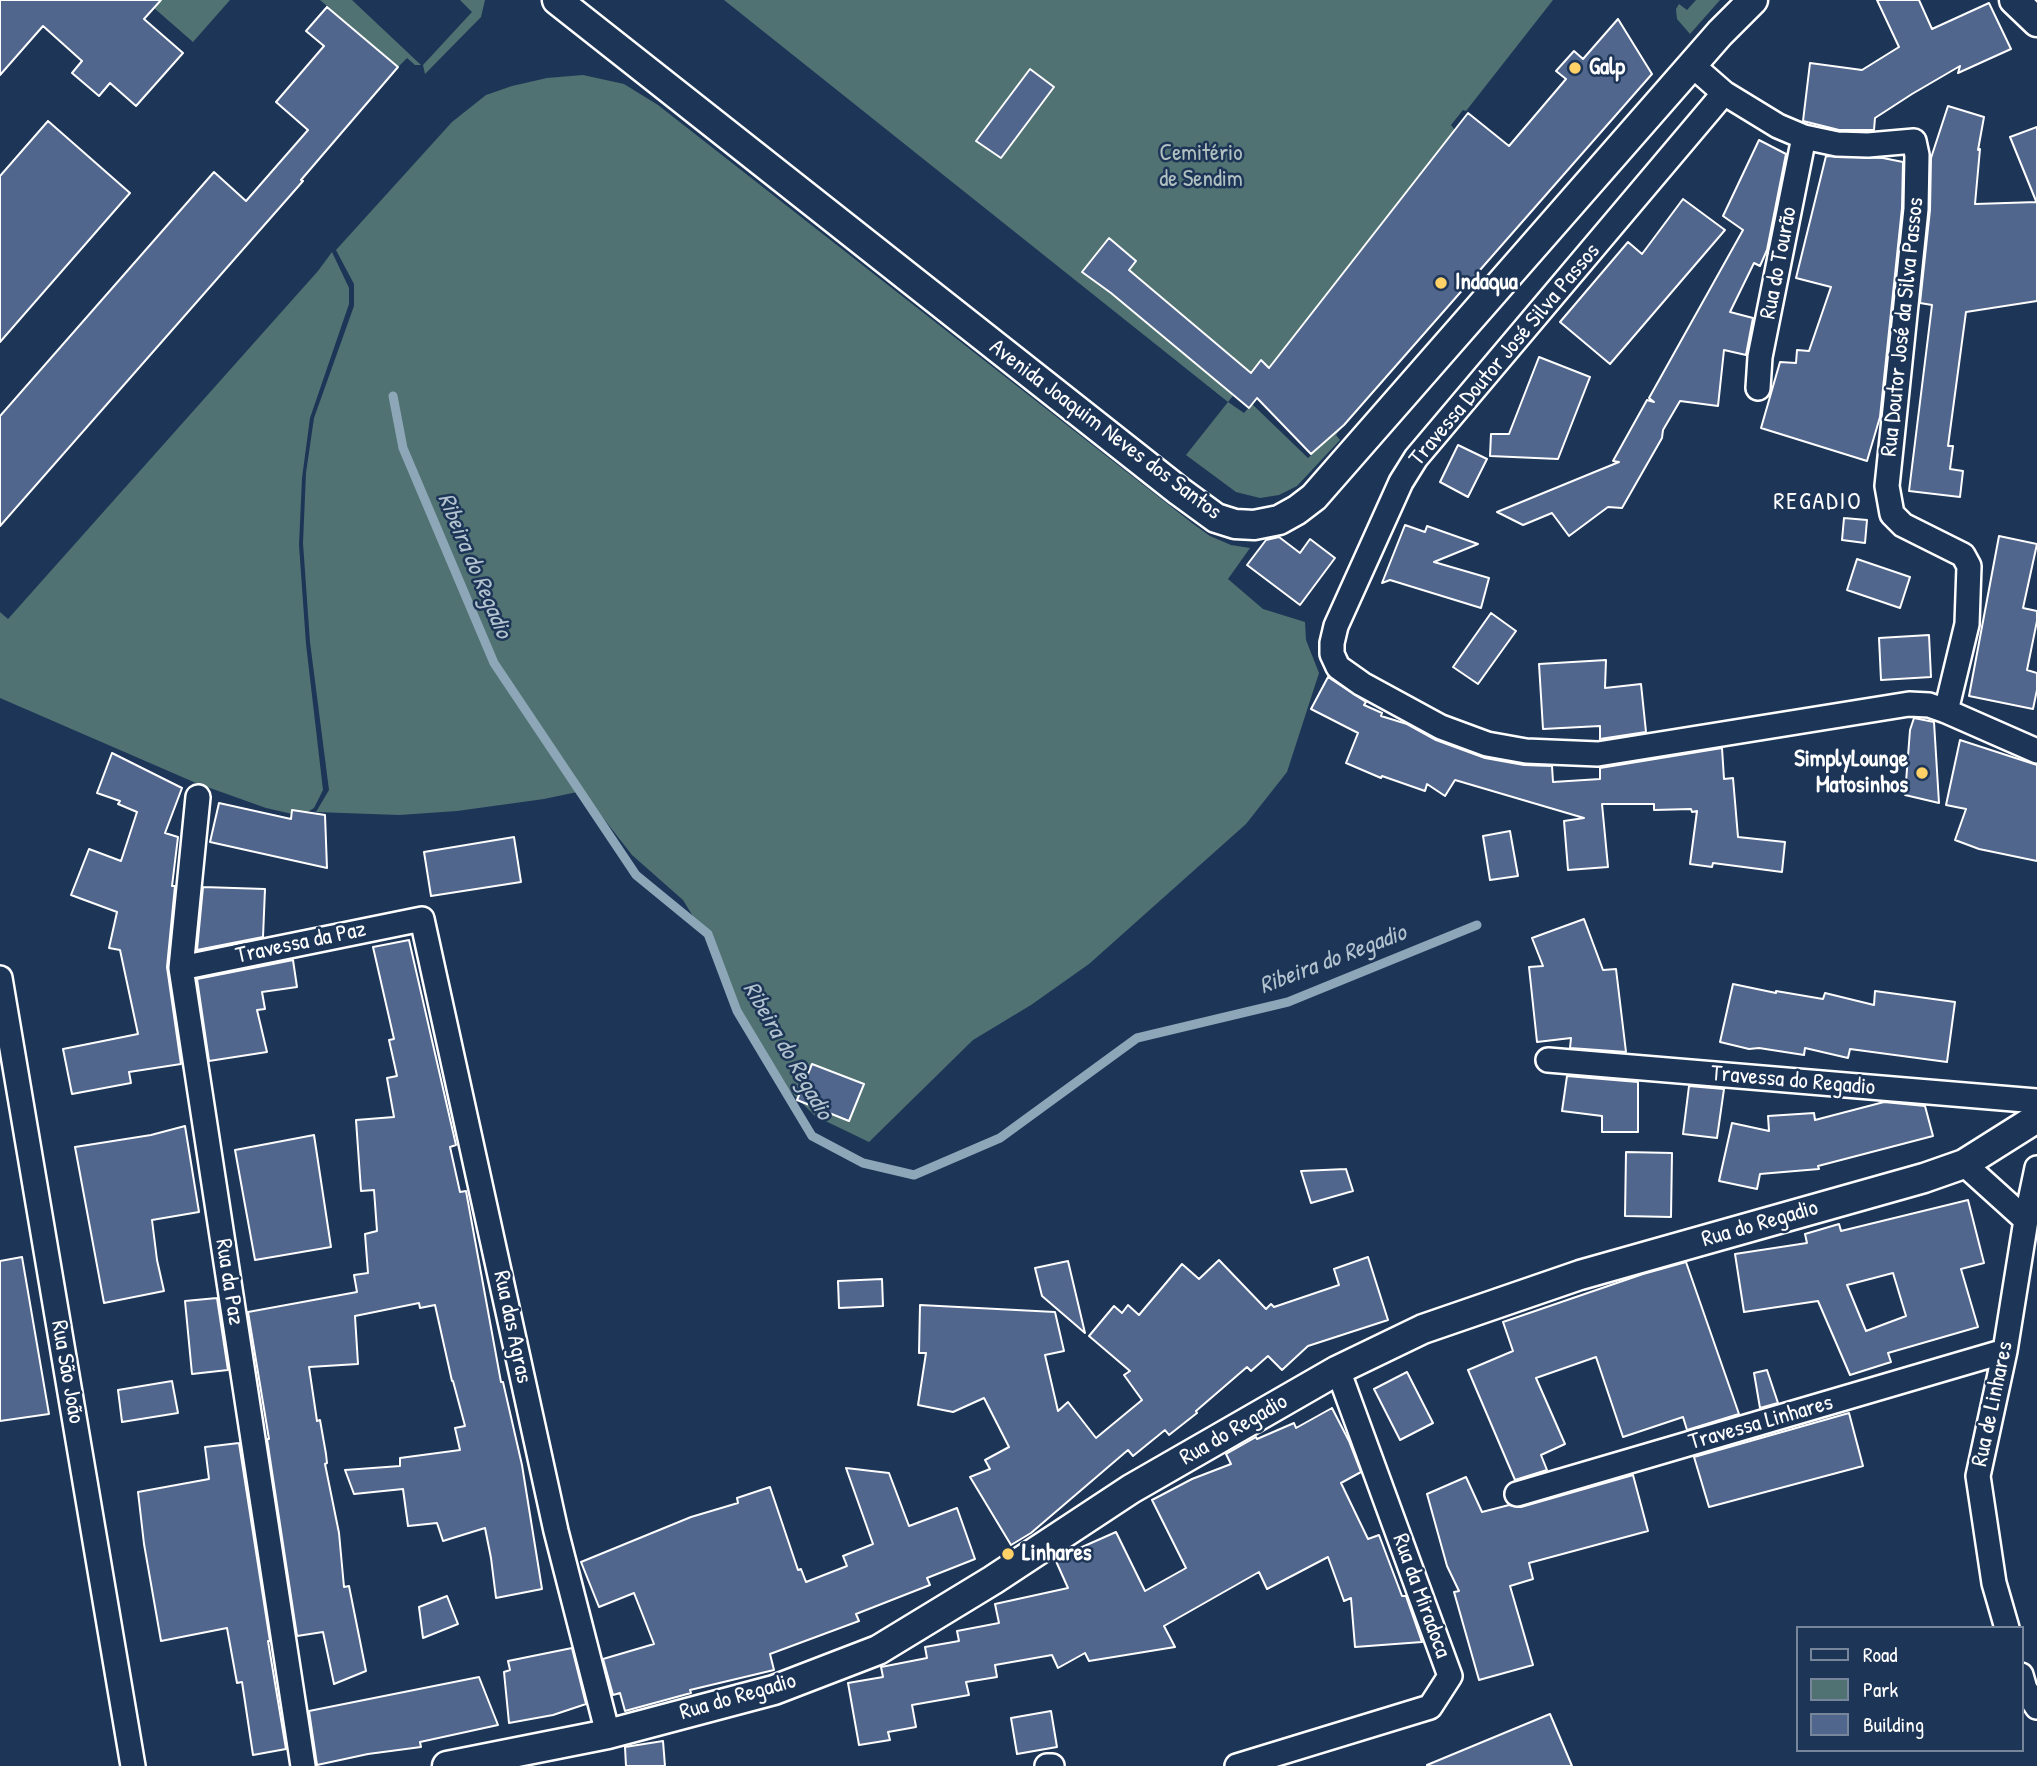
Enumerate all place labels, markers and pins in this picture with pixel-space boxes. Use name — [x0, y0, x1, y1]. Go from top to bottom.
place label: Galp — [1589, 54, 1625, 82]
marker: Galp — [1567, 60, 1583, 76]
place label: Indaqua — [1455, 269, 1518, 297]
marker: Indaqua — [1433, 275, 1449, 291]
place label: SimplyLounge Matosinhos — [1794, 746, 1908, 800]
marker: SimplyLounge Matosinhos — [1914, 765, 1930, 781]
place label: Linhares — [1022, 1540, 1092, 1568]
marker: Linhares — [1000, 1546, 1016, 1562]

